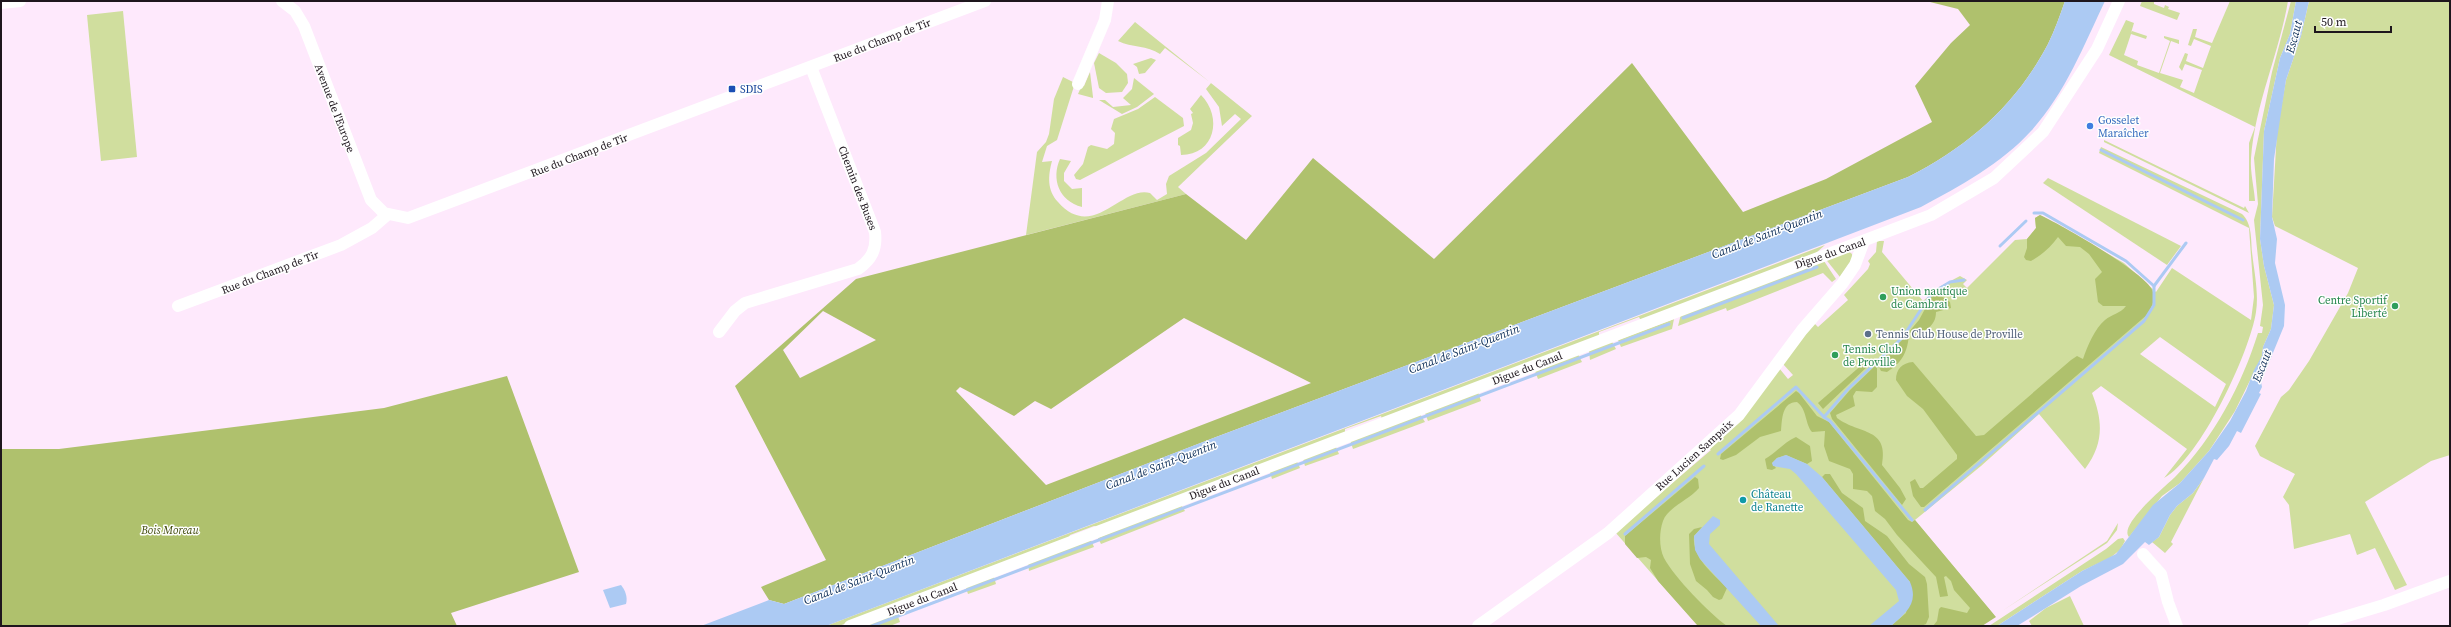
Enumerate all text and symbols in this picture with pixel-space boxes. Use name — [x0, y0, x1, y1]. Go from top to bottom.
scale bar — [2315, 8, 2391, 34]
text: 50 m — [2321, 14, 2347, 30]
street label: Rue du Champ de Tir — [831, 15, 933, 66]
water label: Escaut — [2282, 18, 2306, 56]
street label: Avenue de l'Europe — [311, 62, 358, 155]
place label: SDIS — [740, 82, 763, 97]
marker: SDIS — [727, 84, 737, 94]
place label: Gosselet Maraîcher — [2098, 113, 2149, 141]
marker: Gosselet Maraîcher — [2085, 121, 2095, 131]
street label: Rue du Champ de Tir — [528, 130, 630, 181]
street label: Chemin des Buses — [835, 144, 881, 233]
water label: Canal de Saint-Quentin — [1709, 205, 1825, 263]
street label: Digue du Canal — [1793, 234, 1868, 273]
street label: Rue du Champ de Tir — [219, 247, 321, 298]
place label: Union nautique de Cambrai — [1891, 284, 1968, 312]
marker: Union nautique de Cambrai — [1878, 292, 1888, 302]
place label: Centre Sportif Liberté — [2318, 293, 2388, 321]
marker: Centre Sportif Liberté — [2390, 301, 2400, 311]
water label: Canal de Saint-Quentin — [1406, 320, 1522, 378]
place label: Tennis Club House de Proville — [1876, 327, 2023, 342]
marker: Tennis Club House de Proville — [1863, 329, 1873, 339]
place label: Tennis Club de Proville — [1843, 342, 1901, 370]
water label: Escaut — [2248, 347, 2276, 385]
street label: Digue du Canal — [1490, 348, 1565, 389]
marker: Tennis Club de Proville — [1830, 350, 1840, 360]
street label: Rue Lucien Sampaix — [1652, 416, 1737, 494]
water label: Canal de Saint-Quentin — [1103, 436, 1219, 494]
street label: Digue du Canal — [1187, 463, 1262, 504]
place label: Château de Ranette — [1751, 487, 1804, 515]
marker: Château de Ranette — [1738, 495, 1748, 505]
park label: Bois Moreau — [140, 523, 200, 538]
water label: Canal de Saint-Quentin — [801, 551, 917, 609]
street label: Digue du Canal — [885, 579, 960, 620]

